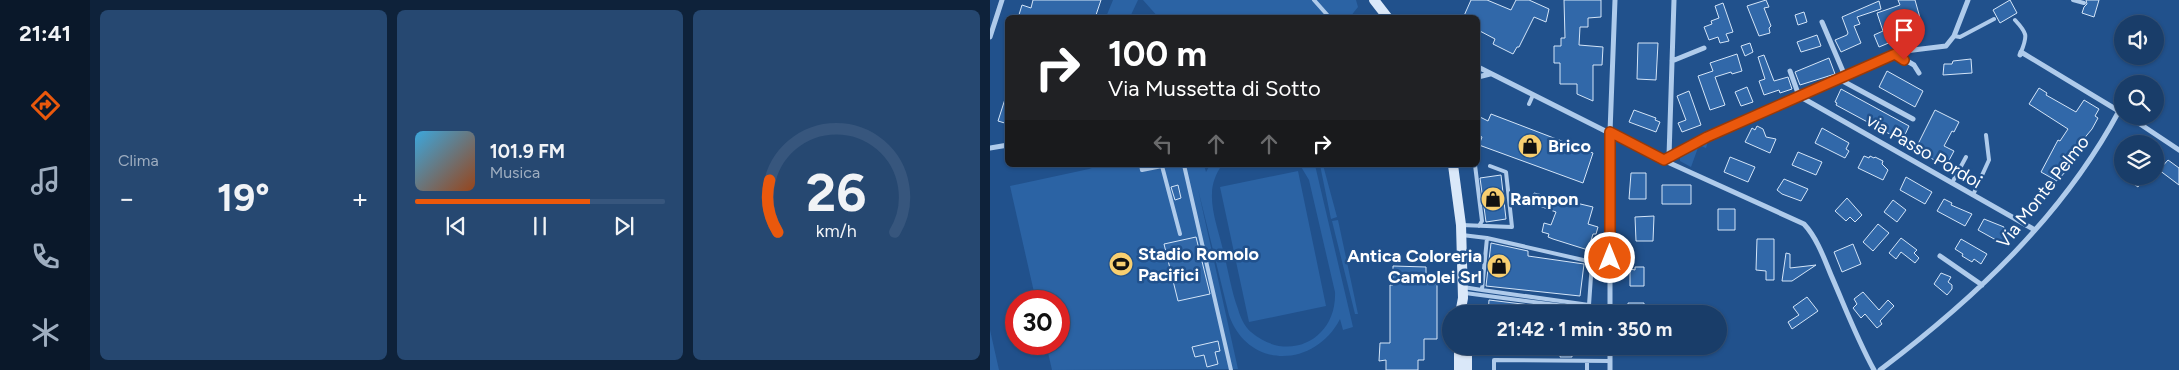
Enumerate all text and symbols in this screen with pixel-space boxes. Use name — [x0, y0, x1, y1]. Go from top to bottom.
pin — [1883, 9, 1925, 60]
map controls — [2114, 15, 2164, 185]
button: sound — [2114, 15, 2164, 65]
icon: arrive — [1890, 16, 1918, 44]
text: 21:41 — [19, 20, 71, 47]
text: 100 m — [1108, 33, 1207, 75]
icon: right — [1025, 35, 1090, 100]
text: Via Mussetta di Sotto — [1108, 75, 1321, 102]
button: search — [2114, 75, 2164, 125]
icon: directions — [28, 88, 63, 123]
street label: via Passo Pordoi — [1862, 109, 1986, 193]
icon: left — [1149, 130, 1177, 158]
icon: ahead — [1202, 130, 1230, 158]
icon: ahead — [1255, 130, 1283, 158]
icon: right — [1308, 130, 1336, 158]
street label: Via Monte Pelmo — [1992, 131, 2094, 253]
shop icon: Brico — [1517, 133, 1543, 159]
place label: Brico — [1548, 135, 1591, 157]
button: layers — [2114, 135, 2164, 185]
text: 101.9 FM — [490, 140, 565, 163]
text: Clima — [118, 151, 159, 170]
text: 26 — [807, 162, 867, 224]
icon: music — [28, 163, 63, 198]
text: Musica — [490, 163, 540, 182]
text: 19° — [217, 175, 270, 221]
text: − — [118, 181, 135, 215]
text: + — [351, 181, 369, 215]
shop icon: Rampon — [1480, 186, 1506, 212]
place label: Rampon — [1510, 188, 1578, 210]
icon: previous — [442, 212, 470, 240]
icon: pause — [526, 212, 554, 240]
icon: next — [610, 212, 638, 240]
text: km/h — [816, 220, 857, 241]
position arrow — [1583, 231, 1635, 283]
icon: phone — [28, 239, 63, 274]
place label: Stadio Romolo Pacifici — [1138, 243, 1259, 286]
place label: Antica Coloreria Camolei Srl — [1347, 245, 1482, 288]
sports icon: Stadio Romolo Pacifici — [1108, 251, 1134, 277]
shop icon: Antica Coloreria Camolei Srl — [1486, 253, 1512, 279]
speed limit sign: 30 — [1005, 290, 1070, 355]
icon: climate — [28, 315, 63, 350]
text: 21:42 · 1 min · 350 m — [1497, 318, 1672, 341]

